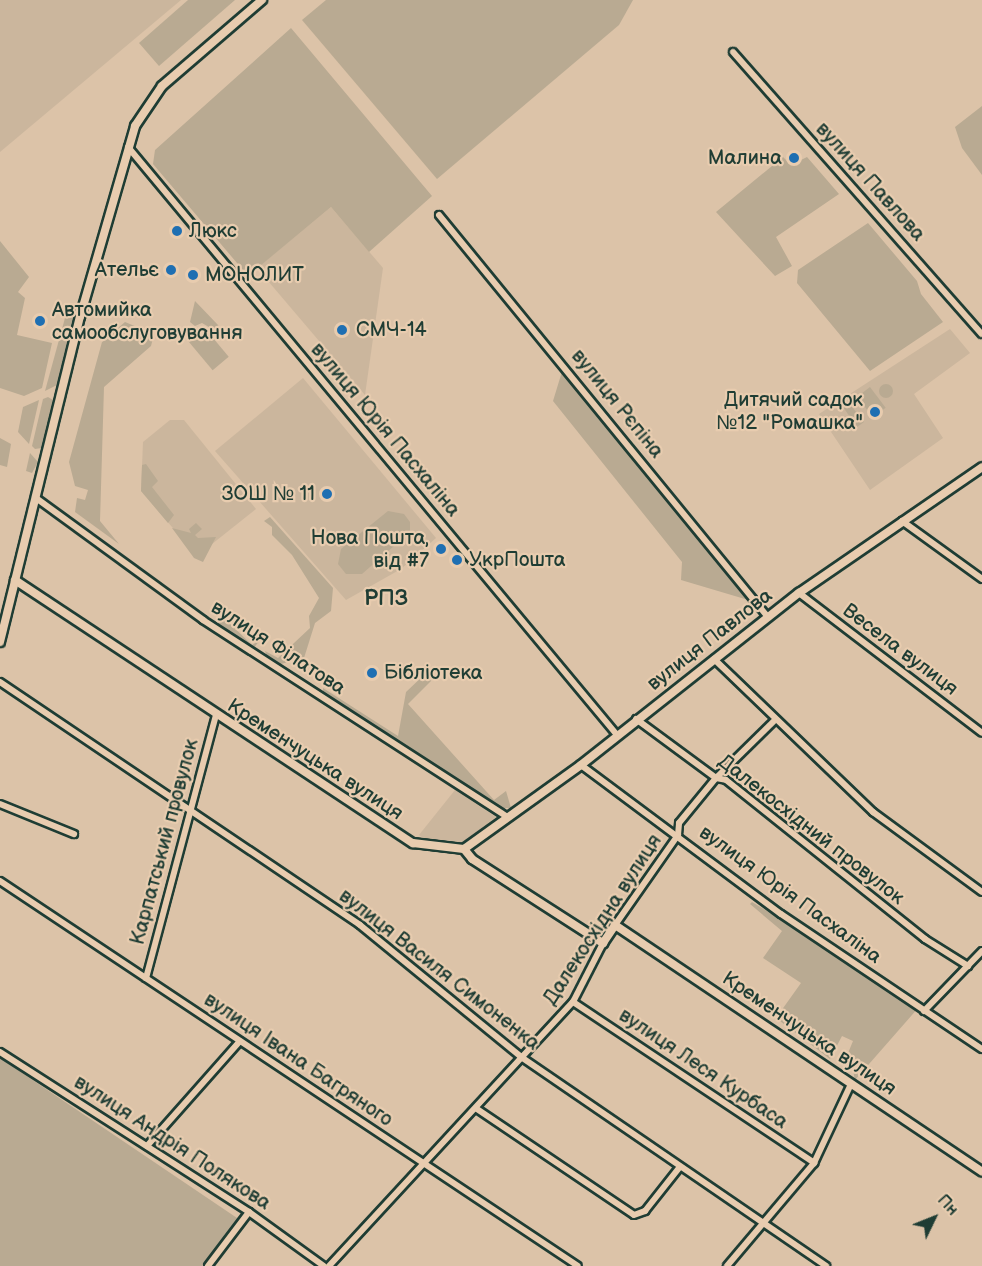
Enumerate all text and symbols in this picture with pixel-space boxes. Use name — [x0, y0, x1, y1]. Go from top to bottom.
street label: вулиця Павлова — [810, 118, 930, 246]
place label: Малина — [708, 146, 782, 170]
marker: Малина — [787, 151, 801, 165]
place label: Люкс — [189, 219, 237, 243]
marker: Люкс — [170, 224, 184, 238]
place label: Ательє — [95, 258, 159, 282]
marker: Ательє — [164, 263, 178, 277]
place label: МОНОЛИТ — [205, 263, 304, 287]
marker: МОНОЛИТ — [186, 268, 200, 282]
place label: Автомийка самообслуговування — [52, 298, 243, 345]
marker: Автомийка самообслуговування — [33, 314, 47, 328]
place label: СМЧ-14 — [356, 318, 427, 342]
marker: СМЧ-14 — [333, 321, 351, 339]
street label: вулиця Юрія Пасхаліна — [305, 338, 465, 522]
street label: вулиця Рєпіна — [566, 345, 668, 463]
place label: Дитячий садок №12 "Ромашка" — [716, 388, 863, 435]
marker: Дитячий садок №12 "Ромашка" — [868, 405, 882, 419]
place label: ЗОШ № 11 — [222, 482, 315, 506]
marker: ЗОШ № 11 — [320, 487, 334, 501]
place label: Нова Пошта, від #7 — [311, 526, 429, 573]
marker: Нова Пошта, від #7 — [434, 542, 448, 556]
place label: УкрПошта — [469, 548, 566, 572]
marker: УкрПошта — [450, 553, 464, 567]
street label: вулиця Павлова — [643, 584, 777, 696]
district label: РПЗ — [364, 586, 408, 612]
street label: вулиця Філатова — [206, 596, 350, 700]
street label: Весела вулиця — [837, 599, 963, 701]
place label: Бібліотека — [384, 661, 483, 685]
marker: Бібліотека — [365, 666, 379, 680]
street label: Кременчуцька вулиця — [223, 694, 407, 826]
street label: Карпатський провулок — [126, 736, 204, 948]
street label: Далекосхідний провулок — [713, 750, 909, 910]
street label: вулиця Юрія Пасхаліна — [694, 821, 886, 969]
street label: Далекосхідна вулиця — [539, 830, 667, 1010]
street label: вулиця Василя Симоненка — [334, 884, 544, 1056]
street label: Кременчуцька вулиця — [717, 967, 901, 1101]
street label: вулиця Івана Багряного — [199, 988, 397, 1132]
street label: вулиця Леся Курбаса — [614, 1004, 792, 1134]
street label: вулиця Андрія Полякова — [69, 1070, 275, 1216]
north arrow — [904, 1188, 964, 1248]
text: Пн — [933, 1191, 962, 1220]

